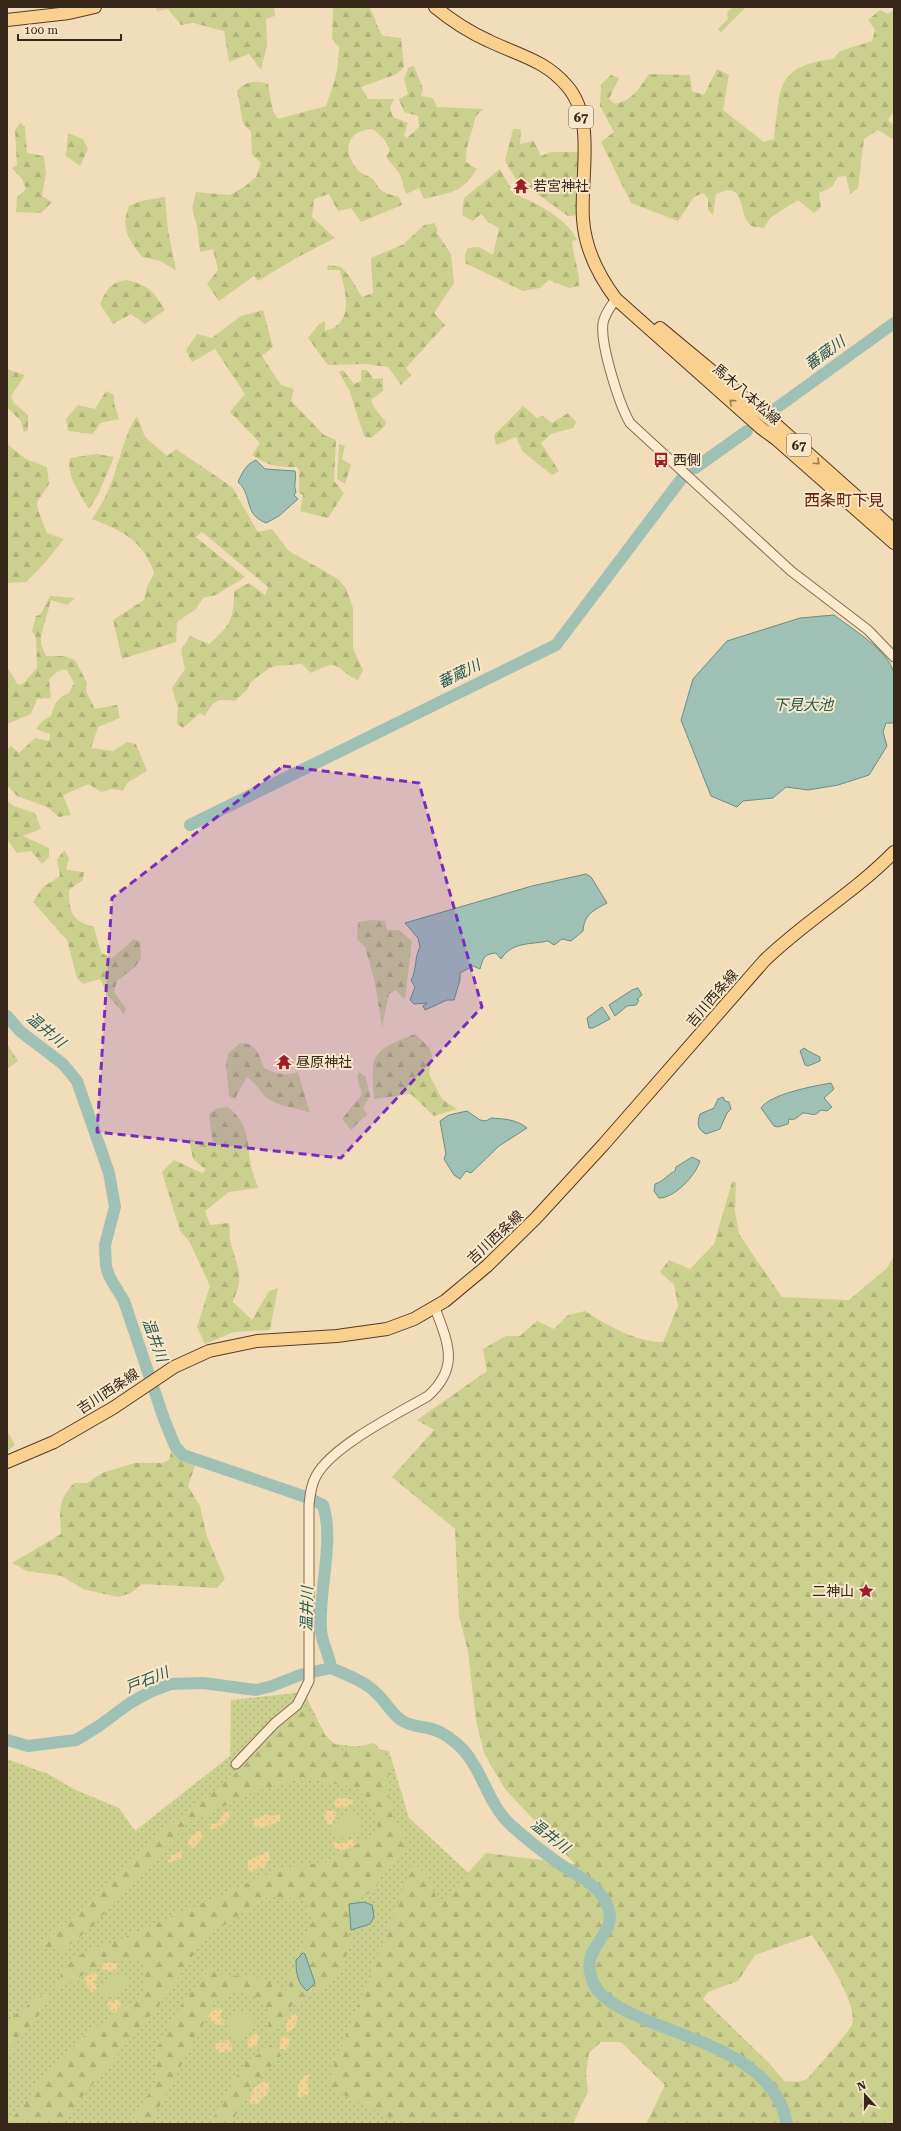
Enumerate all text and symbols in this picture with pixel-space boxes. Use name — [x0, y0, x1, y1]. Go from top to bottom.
scale bar — [18, 16, 121, 42]
text: 100 m — [24, 23, 58, 37]
road number: 67 — [569, 106, 593, 128]
temple icon: 若宮神社 — [512, 177, 530, 195]
place label: 若宮神社 — [533, 178, 589, 194]
water label: 蕃蔵川 — [802, 331, 850, 374]
street label: 馬木八本松線 — [710, 360, 784, 428]
one-way arrow — [729, 399, 737, 406]
road number: 67 — [787, 434, 811, 456]
bus stop icon: 西側 — [652, 451, 670, 469]
place label: 西側 — [673, 452, 701, 468]
one-way arrow — [813, 457, 820, 464]
district label: 西条町下見 — [804, 491, 884, 510]
water label: 蕃蔵川 — [435, 655, 485, 692]
water label: 下見大池 — [773, 696, 835, 714]
street label: 吉川西条線 — [683, 966, 741, 1030]
water label: 温井川 — [23, 1009, 71, 1053]
temple icon: 昼原神社 — [275, 1053, 293, 1071]
place label: 昼原神社 — [296, 1054, 352, 1070]
street label: 吉川西条線 — [464, 1207, 526, 1267]
water label: 温井川 — [139, 1316, 172, 1366]
street label: 吉川西条線 — [74, 1365, 142, 1417]
place icon: 二神山 — [857, 1582, 875, 1600]
place label: 二神山 — [812, 1583, 854, 1599]
water label: 温井川 — [298, 1584, 316, 1632]
water label: 戸石川 — [123, 1662, 173, 1697]
water label: 温井川 — [527, 1815, 575, 1858]
north arrow — [845, 2075, 885, 2115]
text: N — [855, 2078, 868, 2094]

